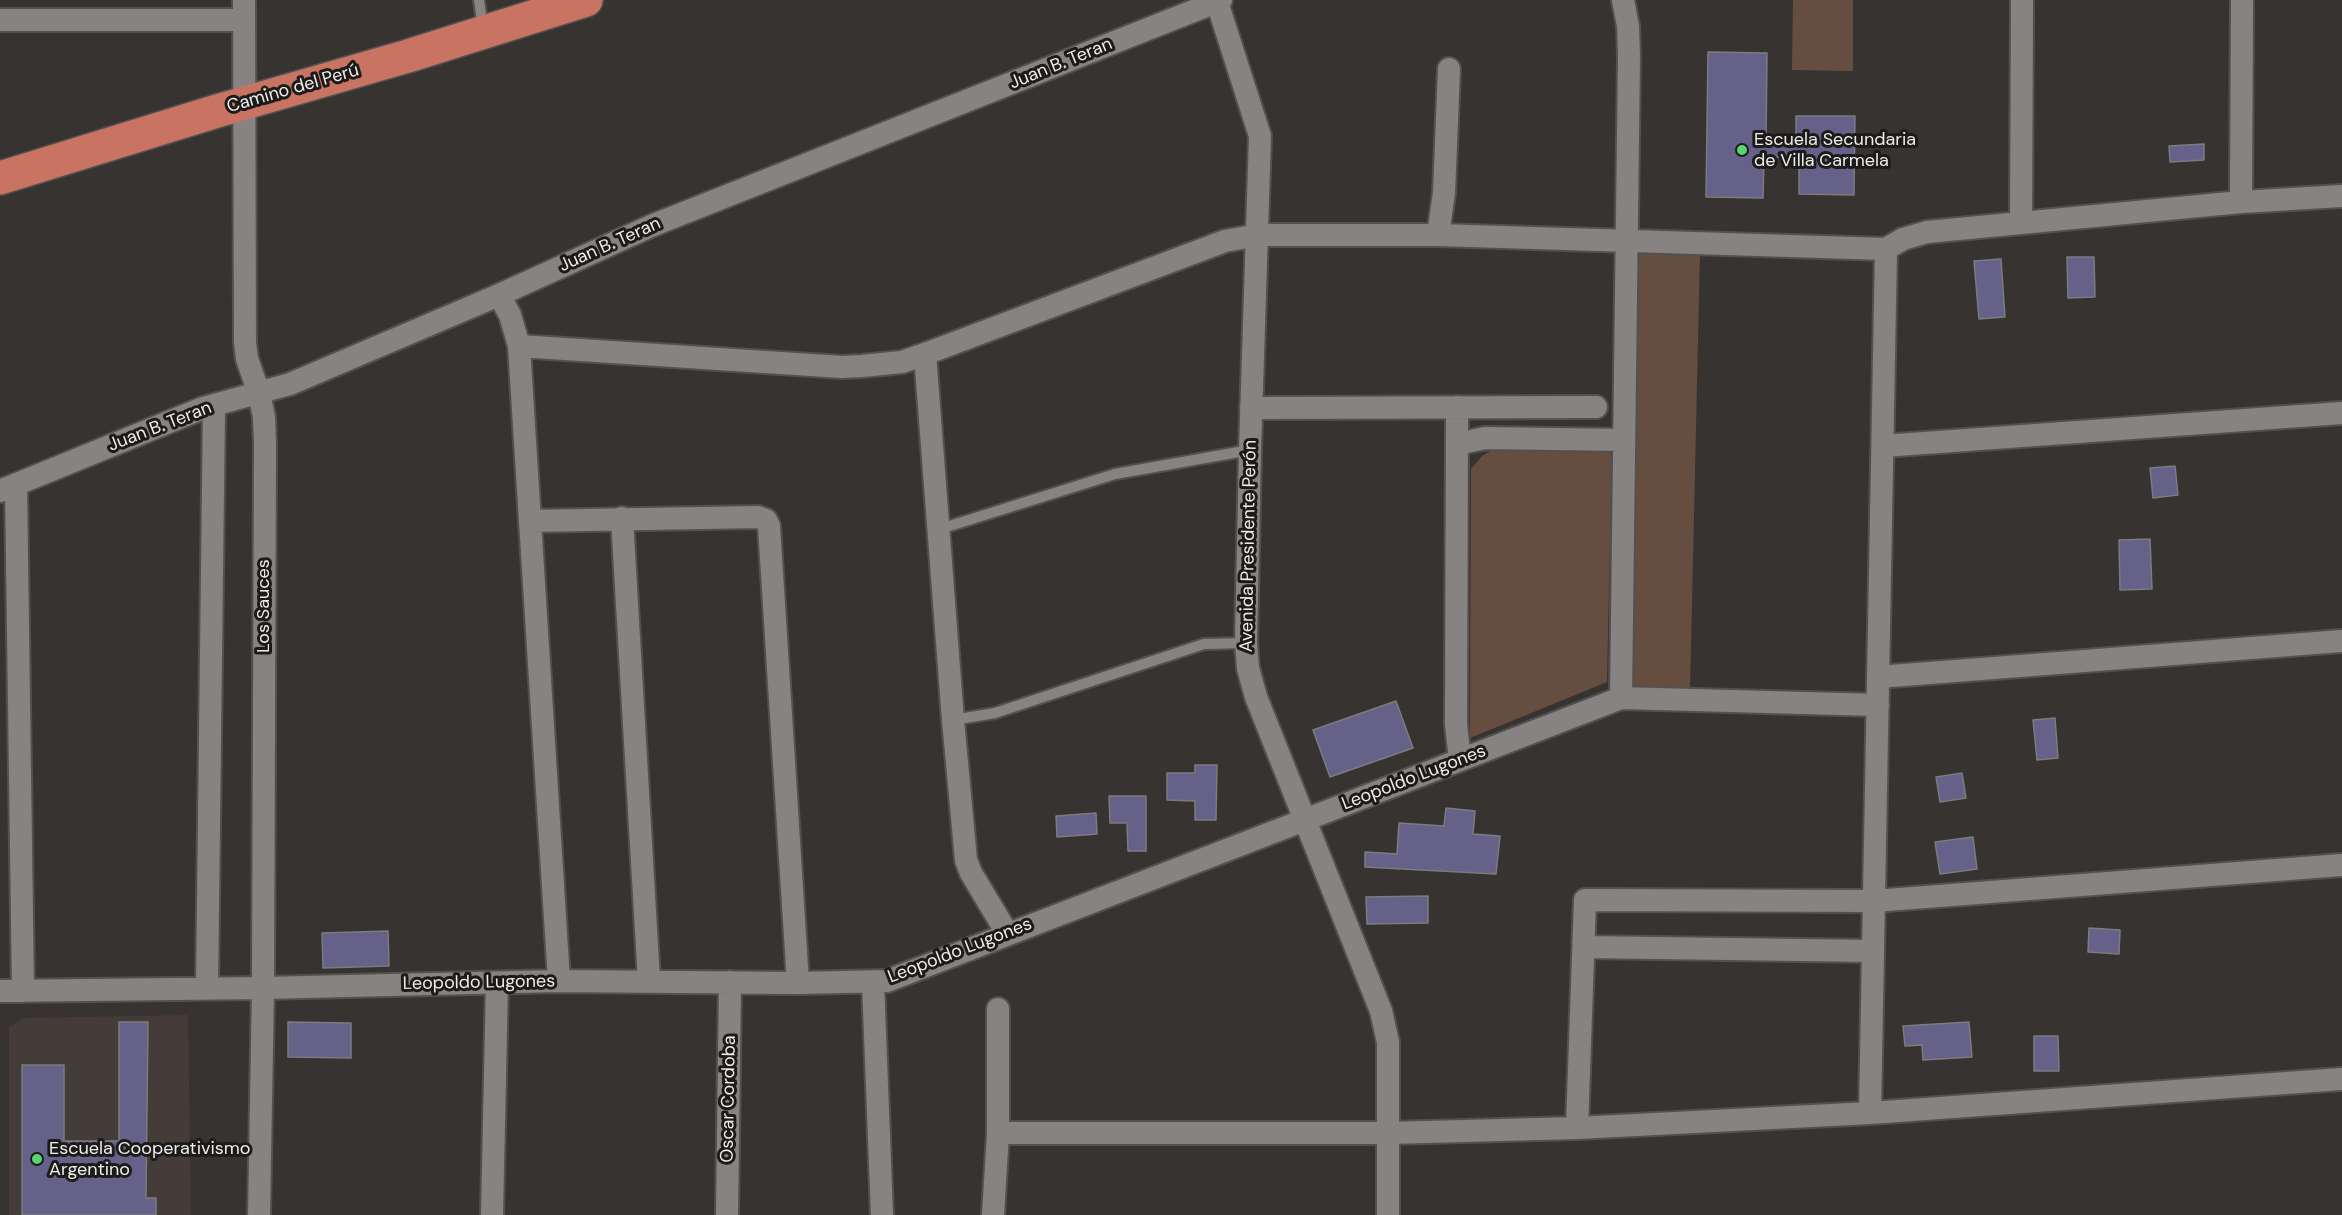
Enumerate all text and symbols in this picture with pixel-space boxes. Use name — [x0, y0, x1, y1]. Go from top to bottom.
street label: Juan B. Teran — [1006, 34, 1116, 94]
street label: Camino del Perú — [225, 60, 361, 118]
place label: Escuela Secundaria de Villa Carmela — [1754, 129, 1916, 172]
marker: Escuela Secundaria de Villa Carmela — [1735, 143, 1749, 157]
street label: Juan B. Teran — [556, 213, 664, 277]
street label: Juan B. Teran — [105, 397, 215, 457]
street label: Avenida Presidente Perón — [1236, 440, 1262, 652]
street label: Los Sauces — [253, 559, 275, 653]
street label: Leopoldo Lugones — [1339, 741, 1489, 815]
street label: Leopoldo Lugones — [885, 914, 1035, 988]
street label: Leopoldo Lugones — [403, 971, 555, 995]
street label: Oscar Cordoba — [717, 1035, 741, 1163]
place label: Escuela Cooperativismo Argentino — [49, 1138, 251, 1180]
marker: Escuela Cooperativismo Argentino — [30, 1152, 44, 1166]

